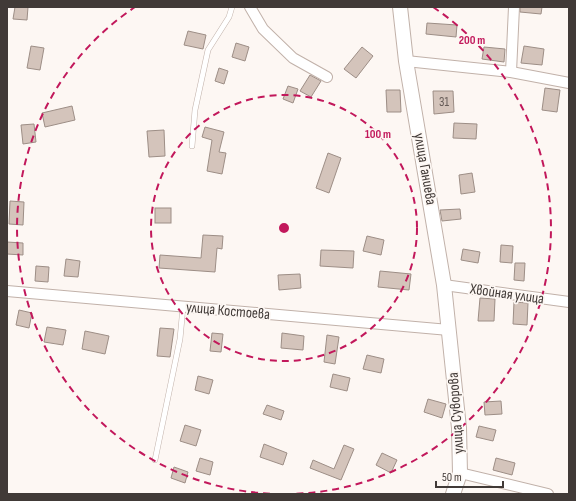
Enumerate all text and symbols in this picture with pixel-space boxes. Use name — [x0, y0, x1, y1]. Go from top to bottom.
text: 200 m — [459, 33, 485, 48]
house number: 31 — [439, 94, 449, 110]
text: 100 m — [365, 127, 391, 142]
street label: улица Ганиева — [409, 132, 441, 207]
centre of rings — [277, 221, 291, 235]
street label: Хвойная улица — [468, 279, 546, 309]
street label: улица Костоева — [185, 298, 271, 324]
street label: улица Суворова — [444, 371, 468, 454]
scale bar — [436, 463, 503, 489]
text: 50 m — [442, 470, 462, 485]

